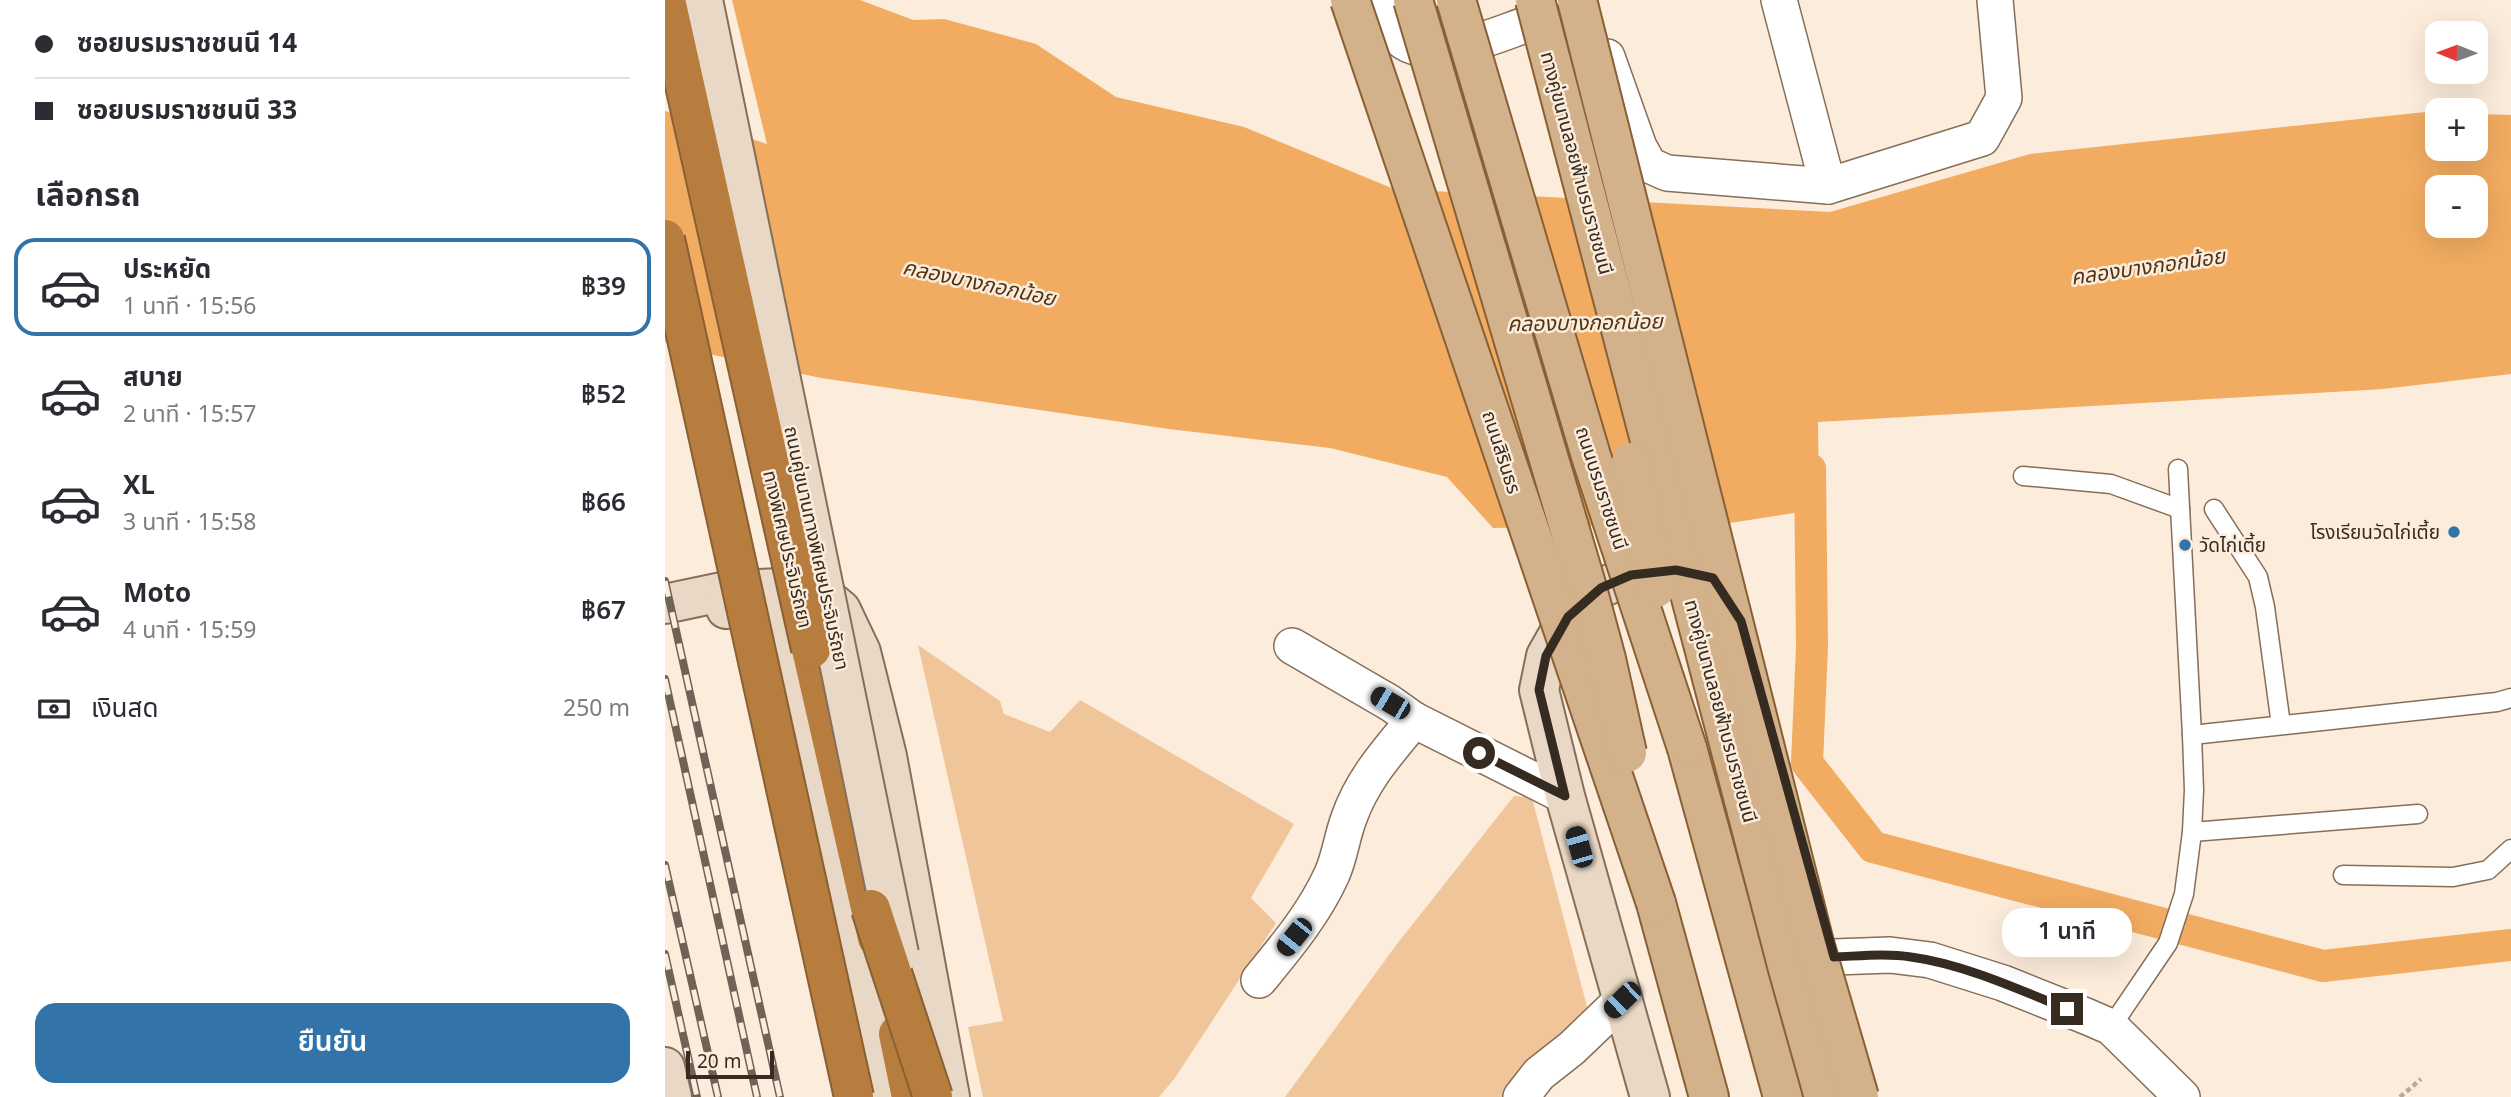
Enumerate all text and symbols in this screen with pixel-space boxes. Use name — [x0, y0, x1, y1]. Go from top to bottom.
north arrow — [2425, 21, 2489, 84]
map controls — [2425, 21, 2488, 238]
text: ซอยบรมราชชนนี 14 — [77, 24, 297, 64]
street label: ทางคู่ขนานลอยฟ้าบรมราชชนนี — [1532, 49, 1619, 278]
text: ซอยบรมราชชนนี 33 — [77, 91, 297, 131]
button: + — [2425, 98, 2488, 161]
text: เลือกรถ — [35, 172, 140, 220]
button: − — [2425, 175, 2488, 238]
water label: คลองบางกอกน้อย — [2069, 241, 2229, 294]
text: ประหยัด — [123, 250, 211, 290]
water label: คลองบางกอกน้อย — [900, 252, 1060, 315]
icon: car — [39, 256, 102, 319]
text: ฿39 — [581, 267, 626, 307]
text: 1 นาที · 15:56 — [123, 290, 257, 324]
water label: คลองบางกอกน้อย — [1507, 307, 1664, 340]
text: สบาย — [123, 358, 183, 398]
icon: car — [39, 364, 102, 427]
text: ฿52 — [581, 375, 626, 415]
text: 2 นาที · 15:57 — [123, 398, 257, 432]
street label: ถนนสิรินธร — [1473, 407, 1528, 498]
street label: ถนนบรมราชชนนี — [1567, 423, 1634, 554]
street label: ถนนคู่ขนานทางพิเศษประจิมรัถยา — [780, 424, 854, 672]
text: XL — [123, 466, 155, 506]
street label: ทางพิเศษประจิมรัถยา — [759, 468, 817, 630]
icon: car — [39, 472, 102, 535]
text: ฿66 — [581, 483, 626, 523]
text: 3 นาที · 15:58 — [123, 506, 257, 540]
place label: โรงเรียนวัดไก่เตี้ย — [2310, 519, 2440, 548]
marker: โรงเรียนวัดไก่เตี้ย — [2446, 524, 2462, 540]
place label: วัดไก่เตี้ย — [2199, 532, 2266, 561]
marker: วัดไก่เตี้ย — [2177, 537, 2193, 553]
text: Moto — [123, 574, 191, 614]
icon: car — [39, 580, 102, 643]
text: ฿67 — [581, 591, 626, 631]
street label: ทางคู่ขนานลอยฟ้าบรมราชชนนี — [1676, 597, 1763, 826]
text: 4 นาที · 15:59 — [123, 614, 257, 648]
car — [1367, 683, 1414, 723]
text: เงินสด — [91, 689, 158, 729]
icon: cash — [35, 690, 73, 728]
text: 250 m — [563, 692, 630, 726]
route start — [1463, 737, 1495, 769]
car — [1564, 824, 1595, 870]
callout: 1 นาที — [2002, 908, 2132, 956]
car — [1273, 914, 1316, 960]
text: 1 นาที — [2038, 915, 2096, 949]
car — [1600, 978, 1645, 1022]
route end — [2051, 993, 2083, 1025]
button: ยืนยัน — [35, 1003, 630, 1083]
scale bar — [686, 1048, 773, 1080]
text: 20 m — [697, 1048, 741, 1077]

